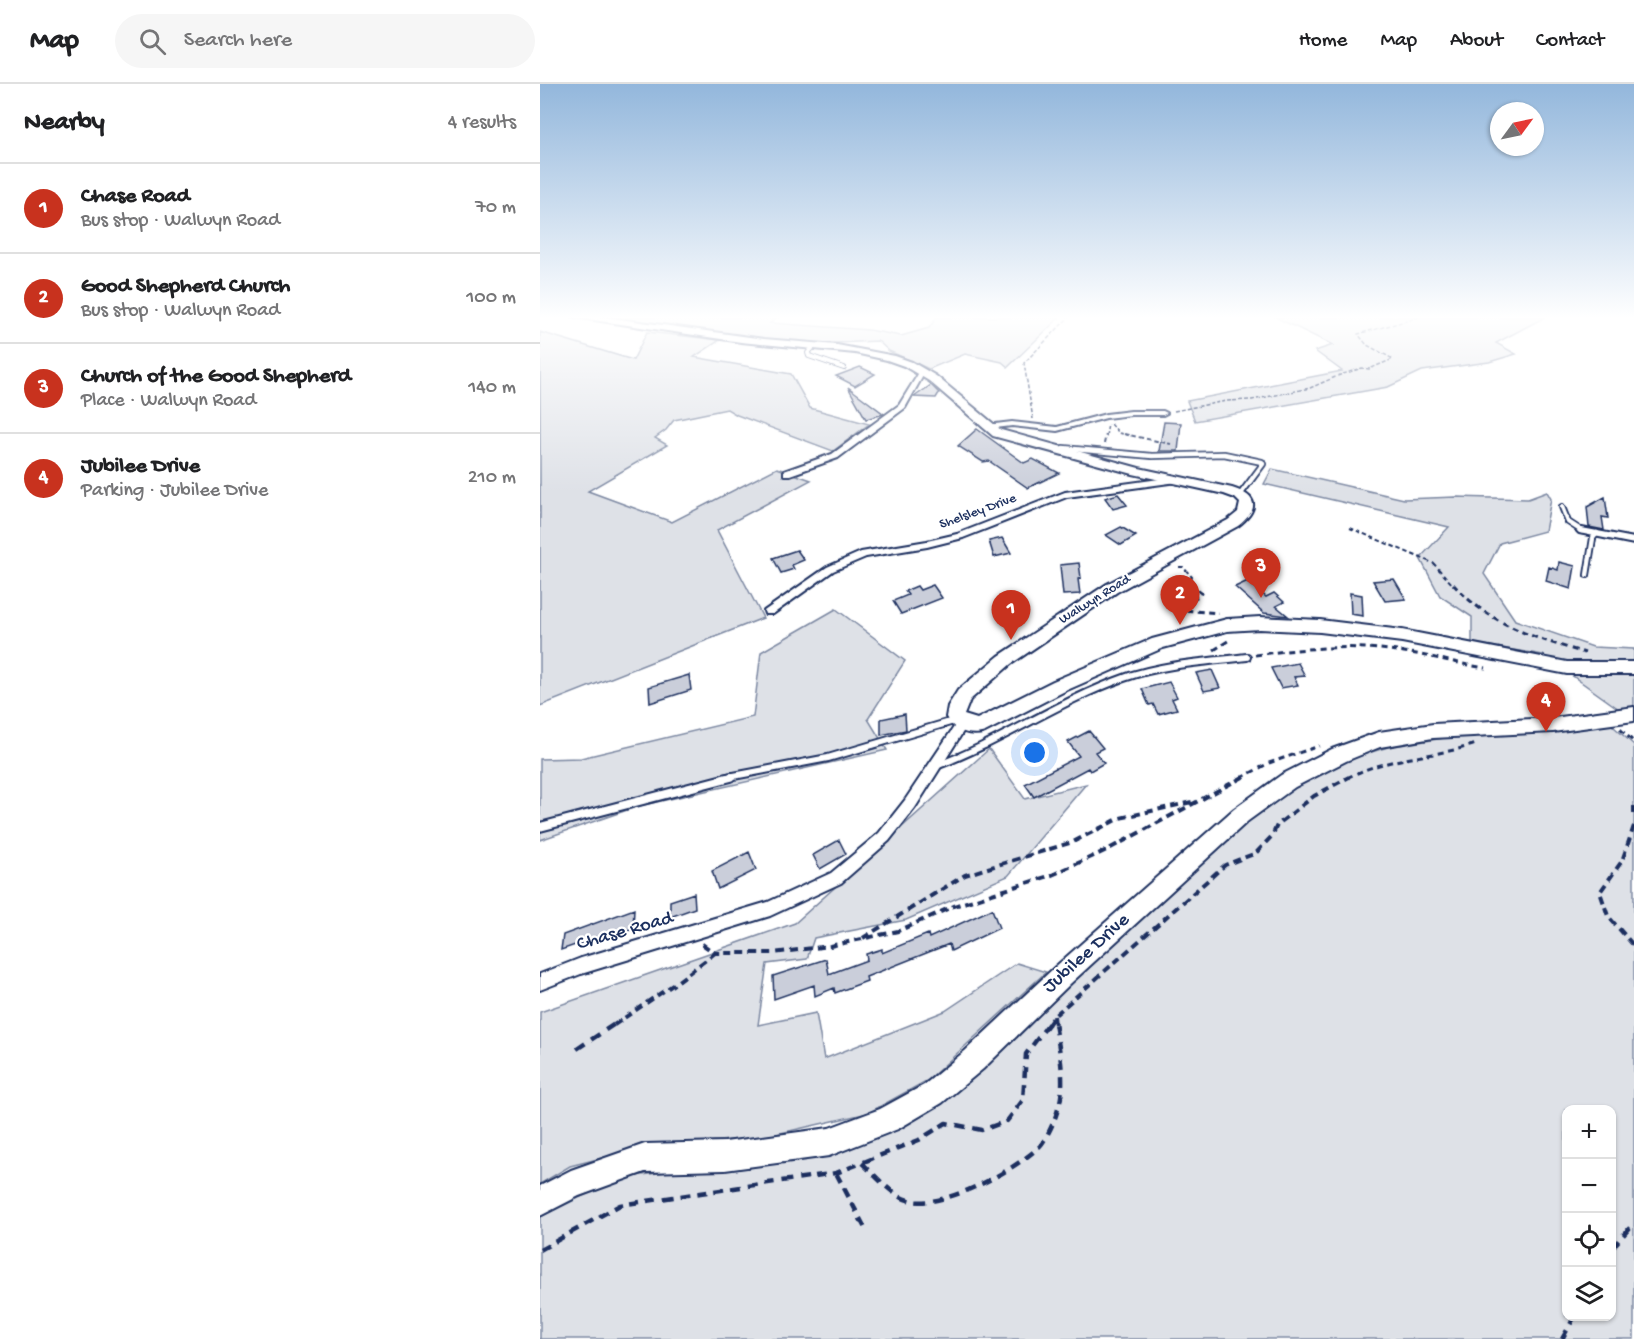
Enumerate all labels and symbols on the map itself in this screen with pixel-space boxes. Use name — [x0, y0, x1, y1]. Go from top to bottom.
north arrow — [1490, 102, 1544, 156]
street label: Shelsley Drive — [937, 490, 1019, 534]
pin: 3 — [1242, 548, 1280, 598]
street label: Walwyn Road — [1056, 570, 1135, 629]
pin: 2 — [1160, 576, 1200, 625]
pin: 1 — [992, 590, 1030, 640]
pin: 4 — [1526, 682, 1566, 732]
your location — [1020, 738, 1049, 767]
street label: Chase Road — [574, 907, 678, 957]
street label: Jubilee Drive — [1039, 909, 1135, 999]

